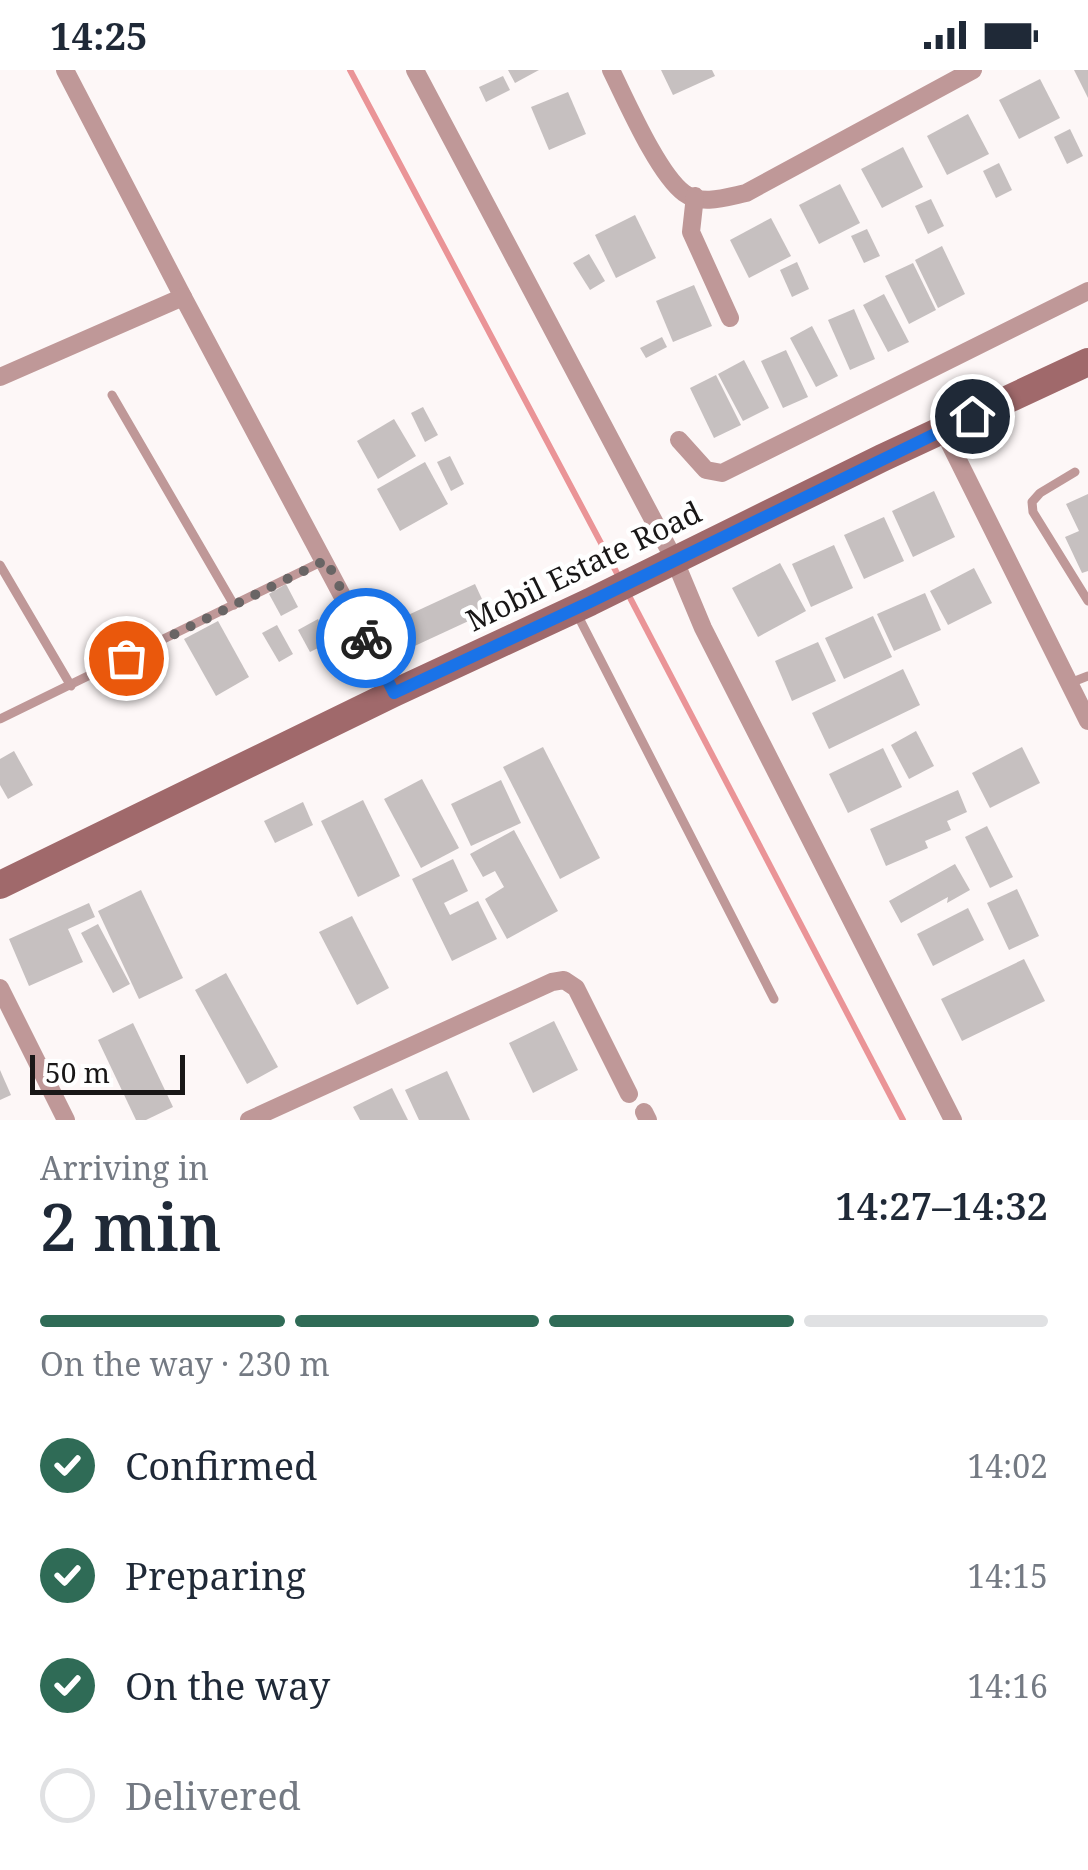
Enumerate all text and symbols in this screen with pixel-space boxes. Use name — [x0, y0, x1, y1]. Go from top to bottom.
text: 14:25 — [50, 9, 147, 61]
pin — [930, 374, 1015, 459]
icon: home — [945, 389, 1000, 444]
street label: Mobil Estate Road — [459, 491, 708, 640]
courier — [316, 588, 416, 688]
icon: bike — [339, 611, 394, 666]
pin — [84, 616, 169, 701]
icon: bag — [99, 631, 154, 686]
scale bar — [30, 1050, 185, 1094]
text: 50 m — [45, 1053, 110, 1091]
text: Arriving in — [40, 1146, 209, 1189]
text: 14:27–14:32 — [835, 1179, 1048, 1231]
text: 2 min — [40, 1182, 222, 1270]
text: On the way · 230 m — [40, 1342, 330, 1385]
icon: check — [40, 1438, 95, 1493]
text: Confirmed — [125, 1439, 317, 1491]
text: 14:02 — [967, 1444, 1048, 1487]
icon: check — [40, 1548, 95, 1603]
text: Preparing — [125, 1549, 306, 1601]
text: 14:15 — [967, 1554, 1048, 1597]
icon: check — [40, 1658, 95, 1713]
text: On the way — [125, 1659, 330, 1711]
text: 14:16 — [967, 1664, 1048, 1707]
text: Delivered — [125, 1769, 301, 1821]

